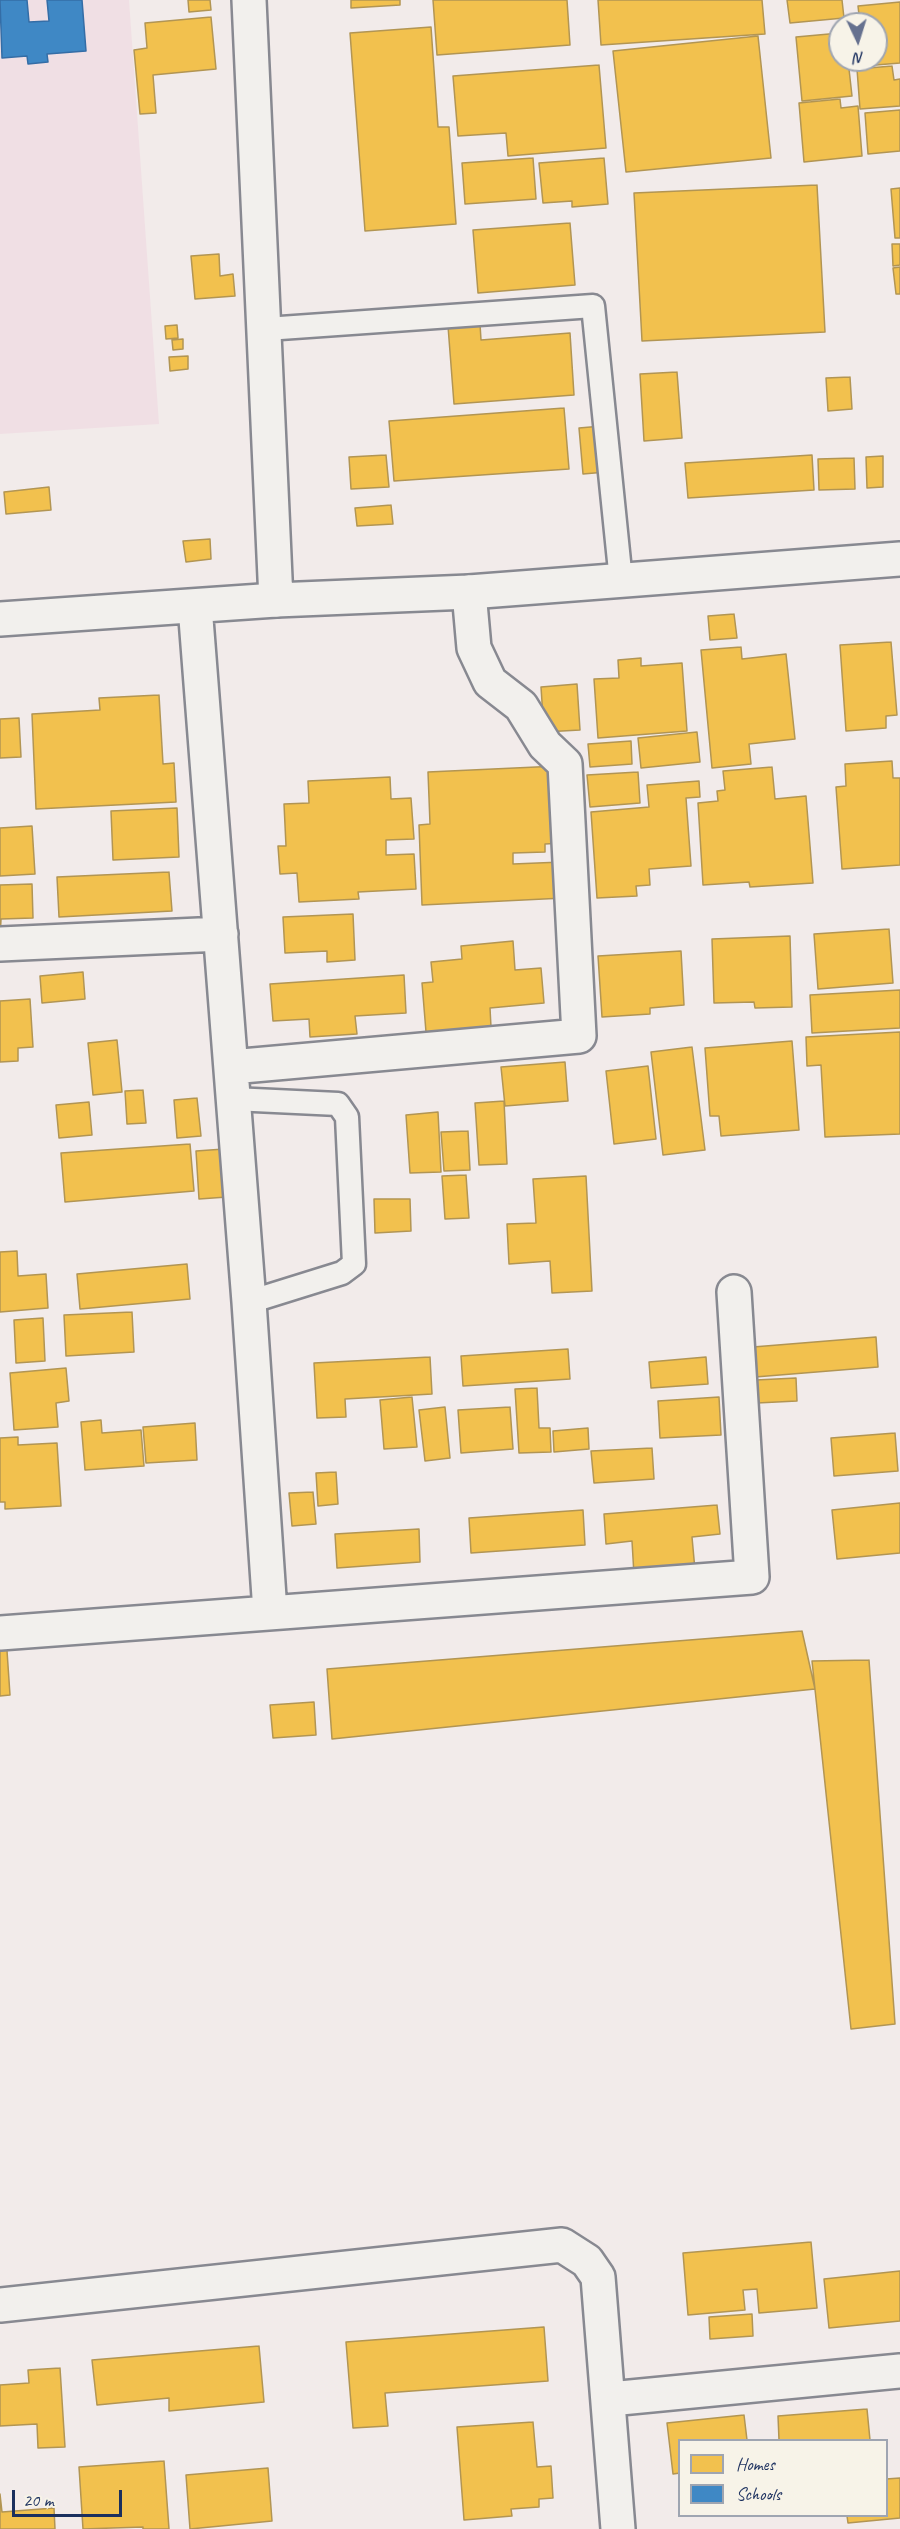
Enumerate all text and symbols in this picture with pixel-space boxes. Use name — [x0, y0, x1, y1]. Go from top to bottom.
north arrow — [828, 12, 888, 72]
text: N — [853, 48, 865, 68]
legend — [678, 2439, 888, 2517]
text: Homes — [736, 2453, 775, 2475]
scale bar — [15, 2478, 124, 2516]
text: Schools — [736, 2483, 781, 2505]
text: 20 m — [23, 2489, 54, 2511]

